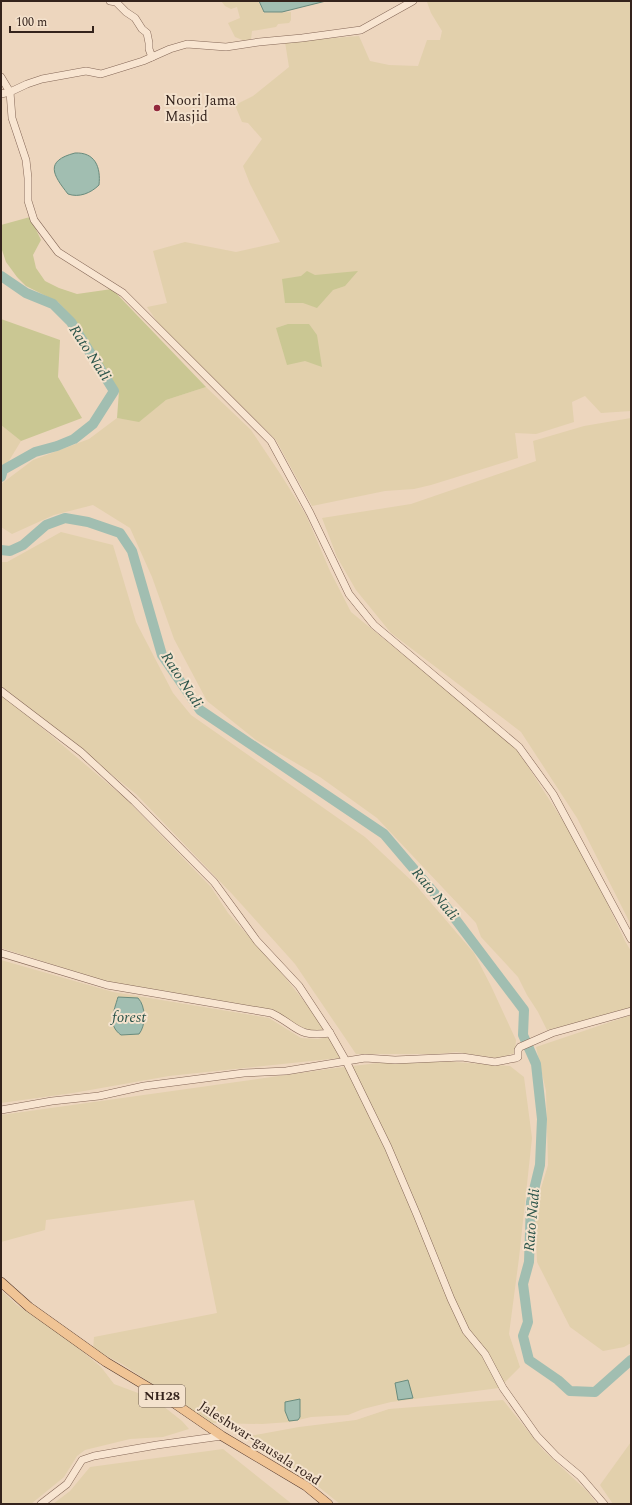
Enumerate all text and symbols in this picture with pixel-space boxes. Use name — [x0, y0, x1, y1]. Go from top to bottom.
scale bar — [10, 8, 93, 34]
text: 100 m — [16, 13, 47, 32]
place label: Noori Jama Masjid — [165, 90, 236, 127]
marker: Noori Jama Masjid — [152, 103, 162, 113]
water label: Rato Nadi — [63, 320, 117, 386]
water label: Rato Nadi — [155, 647, 209, 713]
water label: Rato Nadi — [406, 862, 464, 926]
water label: forest — [110, 1006, 146, 1029]
water label: Rato Nadi — [518, 1188, 546, 1252]
road number: NH28 — [139, 1385, 185, 1407]
street label: Jaleshwar-gausala road — [195, 1395, 325, 1491]

